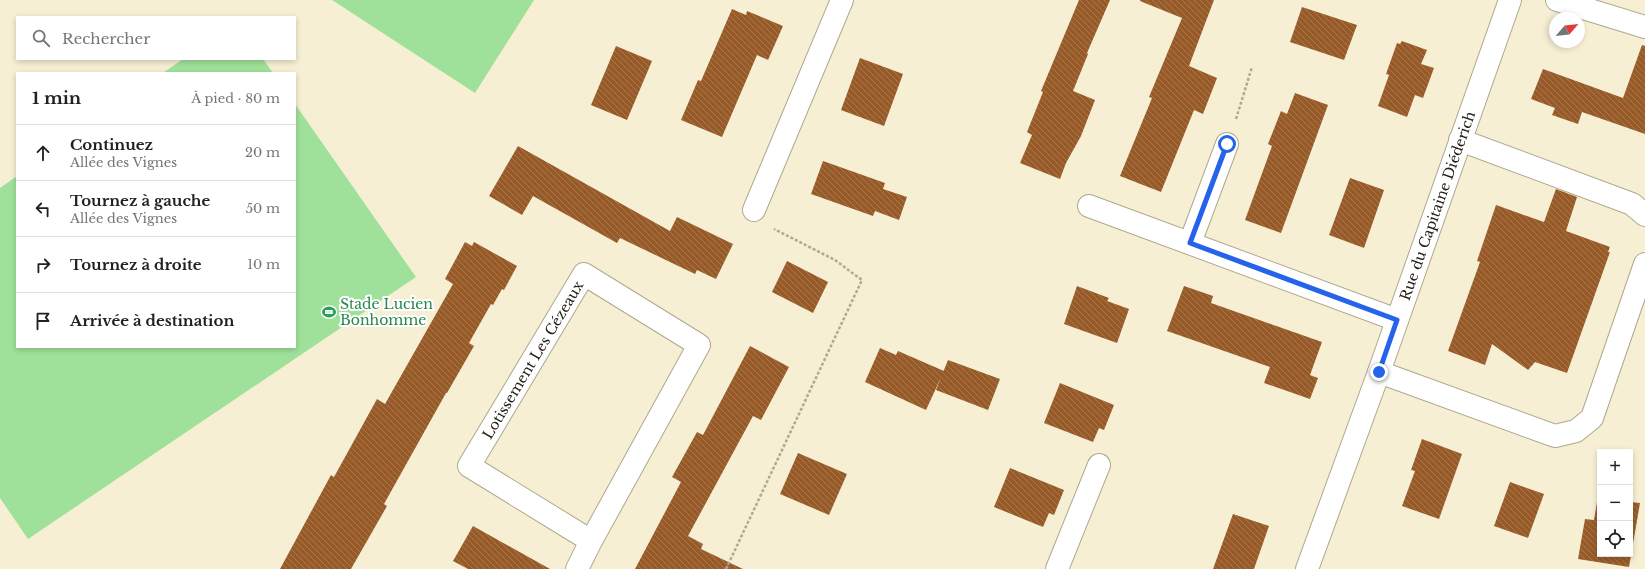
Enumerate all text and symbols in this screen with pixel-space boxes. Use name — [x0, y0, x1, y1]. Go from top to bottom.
north arrow — [1549, 12, 1585, 48]
search box — [16, 16, 296, 60]
icon: search — [30, 27, 52, 49]
text: Rechercher — [62, 29, 150, 48]
text: 1 min — [32, 88, 81, 109]
text: À pied · 80 m — [191, 90, 280, 107]
street label: Rue du Capitaine Diéderich — [1396, 108, 1479, 303]
text: Continuez — [70, 135, 153, 154]
route start — [1218, 135, 1236, 153]
icon: ahead — [32, 142, 54, 164]
text: 20 m — [245, 144, 280, 161]
text: Allée des Vignes — [70, 154, 177, 171]
text: Tournez à gauche — [70, 191, 210, 210]
icon: left — [32, 198, 54, 220]
text: 50 m — [246, 200, 280, 217]
text: Allée des Vignes — [70, 210, 177, 227]
icon: right — [32, 254, 54, 276]
text: Tournez à droite — [70, 255, 202, 274]
text: 10 m — [247, 256, 280, 273]
street label: Lotissement Les Cézeaux — [479, 277, 588, 442]
place label: Stade Lucien Bonhomme — [340, 295, 433, 329]
sports icon: Stade Lucien Bonhomme — [321, 304, 337, 320]
icon: arrive — [32, 310, 54, 332]
text: Arrivée à destination — [70, 311, 234, 330]
route end — [1370, 363, 1388, 381]
map controls — [1597, 449, 1633, 557]
button: + — [1597, 449, 1633, 485]
button: − — [1597, 485, 1633, 521]
button: locate — [1597, 521, 1633, 557]

